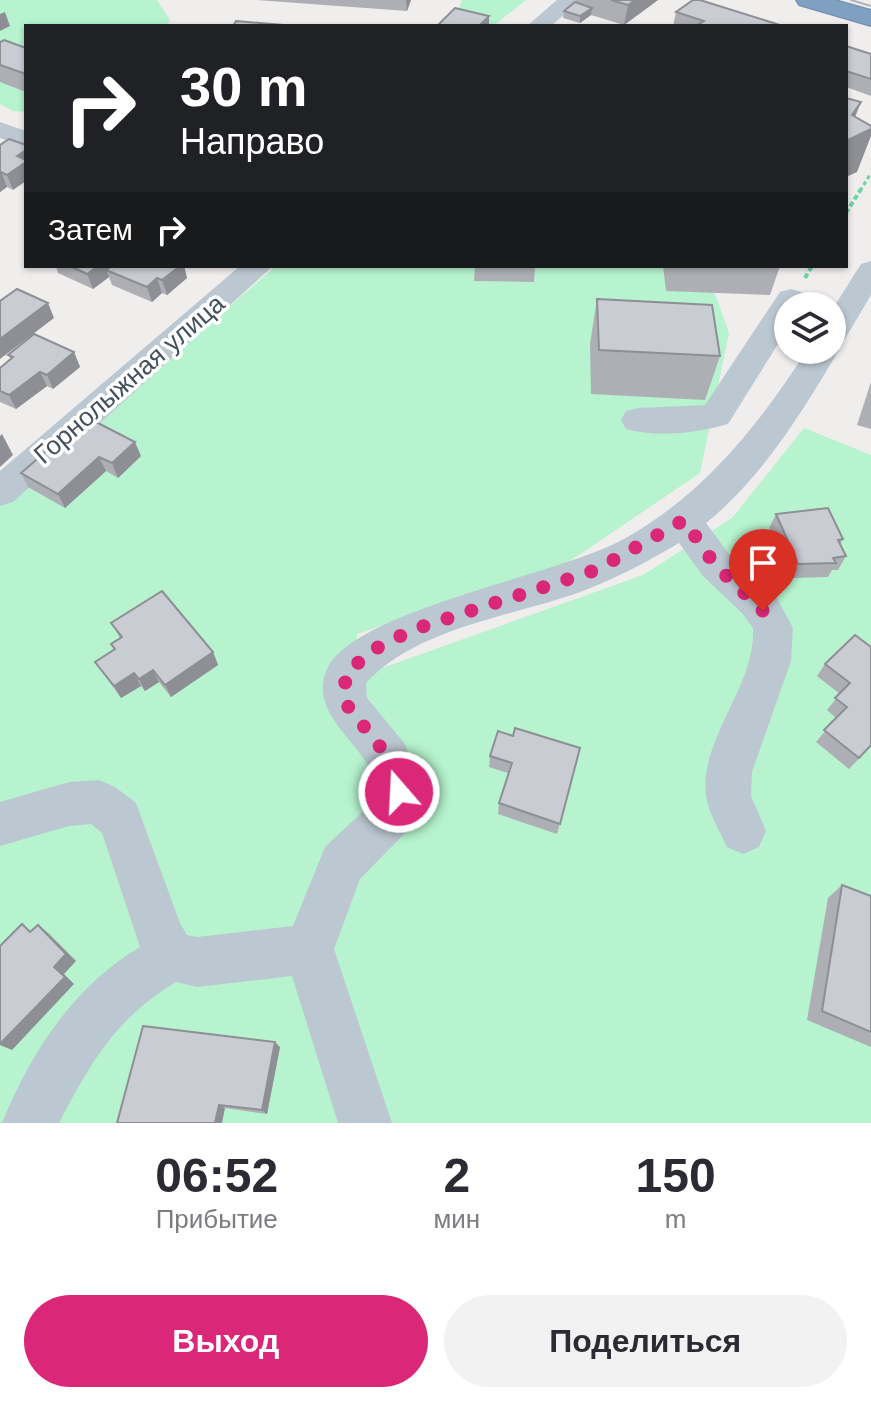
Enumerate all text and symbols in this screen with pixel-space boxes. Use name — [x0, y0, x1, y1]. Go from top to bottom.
text: 30 m — [180, 55, 308, 118]
icon: right — [48, 56, 152, 160]
text: Направо — [180, 121, 324, 162]
icon: right — [149, 208, 193, 252]
text: Затем — [48, 213, 133, 246]
street label: Горнолыжная улица — [28, 288, 231, 470]
map controls — [774, 292, 846, 364]
button: layers — [774, 292, 846, 364]
pin — [729, 529, 797, 611]
icon: arrive — [741, 541, 785, 585]
position arrow — [357, 750, 441, 834]
text: 06:52 — [155, 1149, 278, 1202]
text: 2 — [443, 1149, 470, 1202]
text: 150 — [636, 1149, 716, 1202]
text: Прибытие — [156, 1204, 278, 1234]
text: мин — [433, 1204, 480, 1234]
text: m — [665, 1204, 686, 1234]
button: Выход — [24, 1295, 428, 1387]
button: Поделиться — [444, 1295, 847, 1387]

